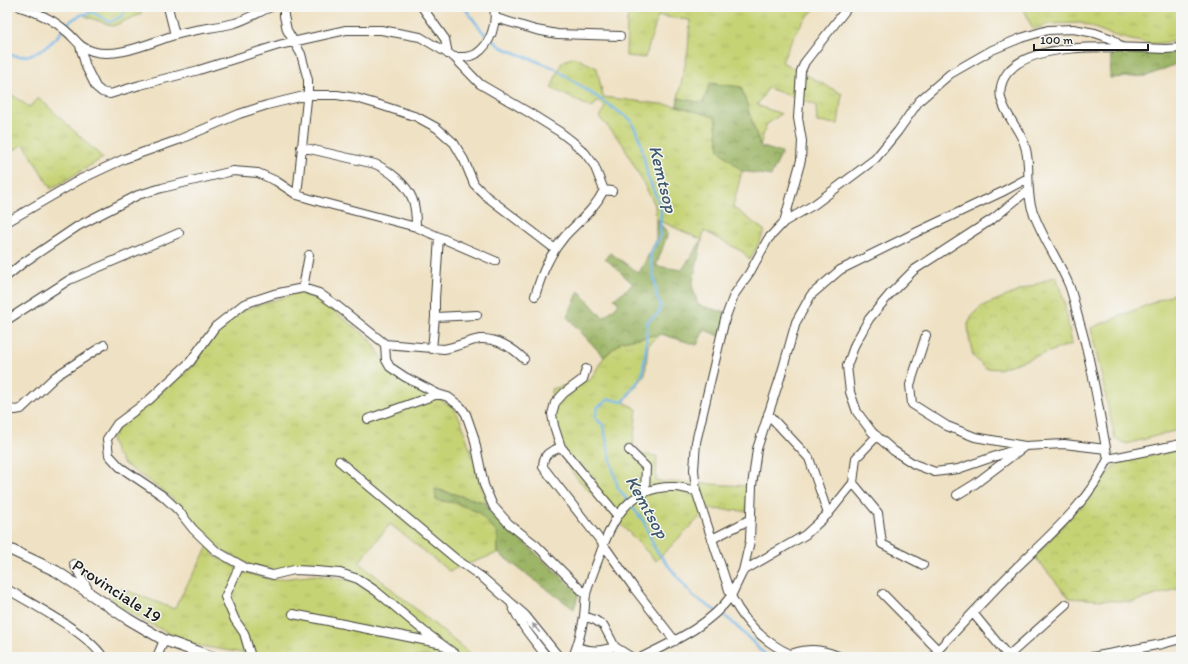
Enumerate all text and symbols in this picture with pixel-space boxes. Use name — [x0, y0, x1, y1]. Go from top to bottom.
scale bar — [1034, 26, 1148, 52]
text: 100 m — [1040, 33, 1073, 47]
water label: Kemtsop — [644, 143, 682, 216]
water label: Kemtsop — [621, 472, 674, 544]
street label: Provinciale 19 — [69, 555, 165, 627]
one-way arrow — [532, 623, 541, 634]

